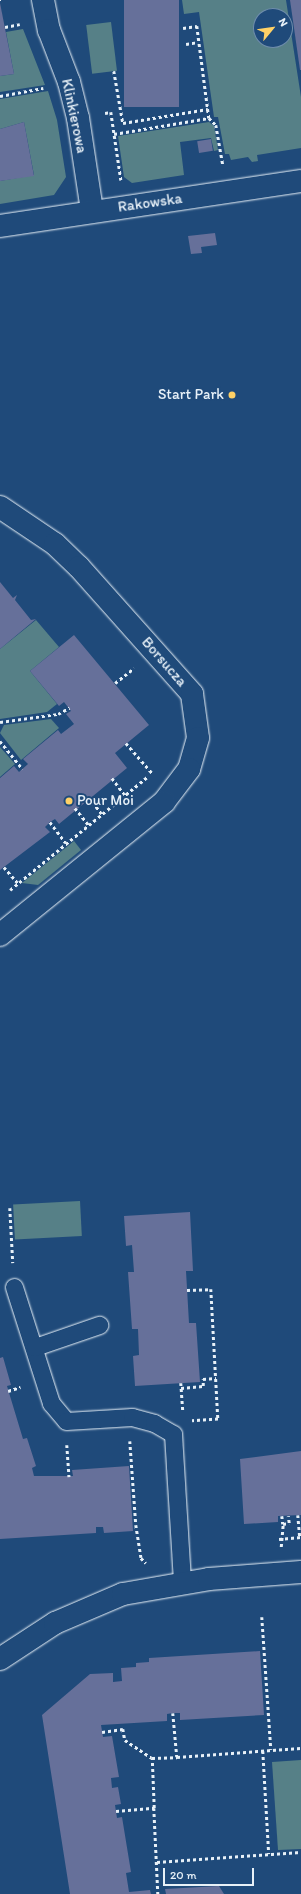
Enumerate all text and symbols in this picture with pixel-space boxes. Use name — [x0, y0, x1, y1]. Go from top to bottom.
north arrow — [253, 8, 293, 48]
text: N — [276, 16, 291, 29]
street label: Klinkierowa — [57, 77, 91, 155]
street label: Rakowska — [117, 190, 183, 216]
place label: Start Park — [158, 386, 224, 404]
marker: Start Park — [227, 390, 237, 400]
street label: Borsucza — [138, 633, 190, 691]
place label: Pour Moi — [77, 792, 134, 810]
marker: Pour Moi — [64, 796, 74, 806]
scale bar — [165, 1860, 256, 1886]
text: 20 m — [170, 1868, 197, 1882]

